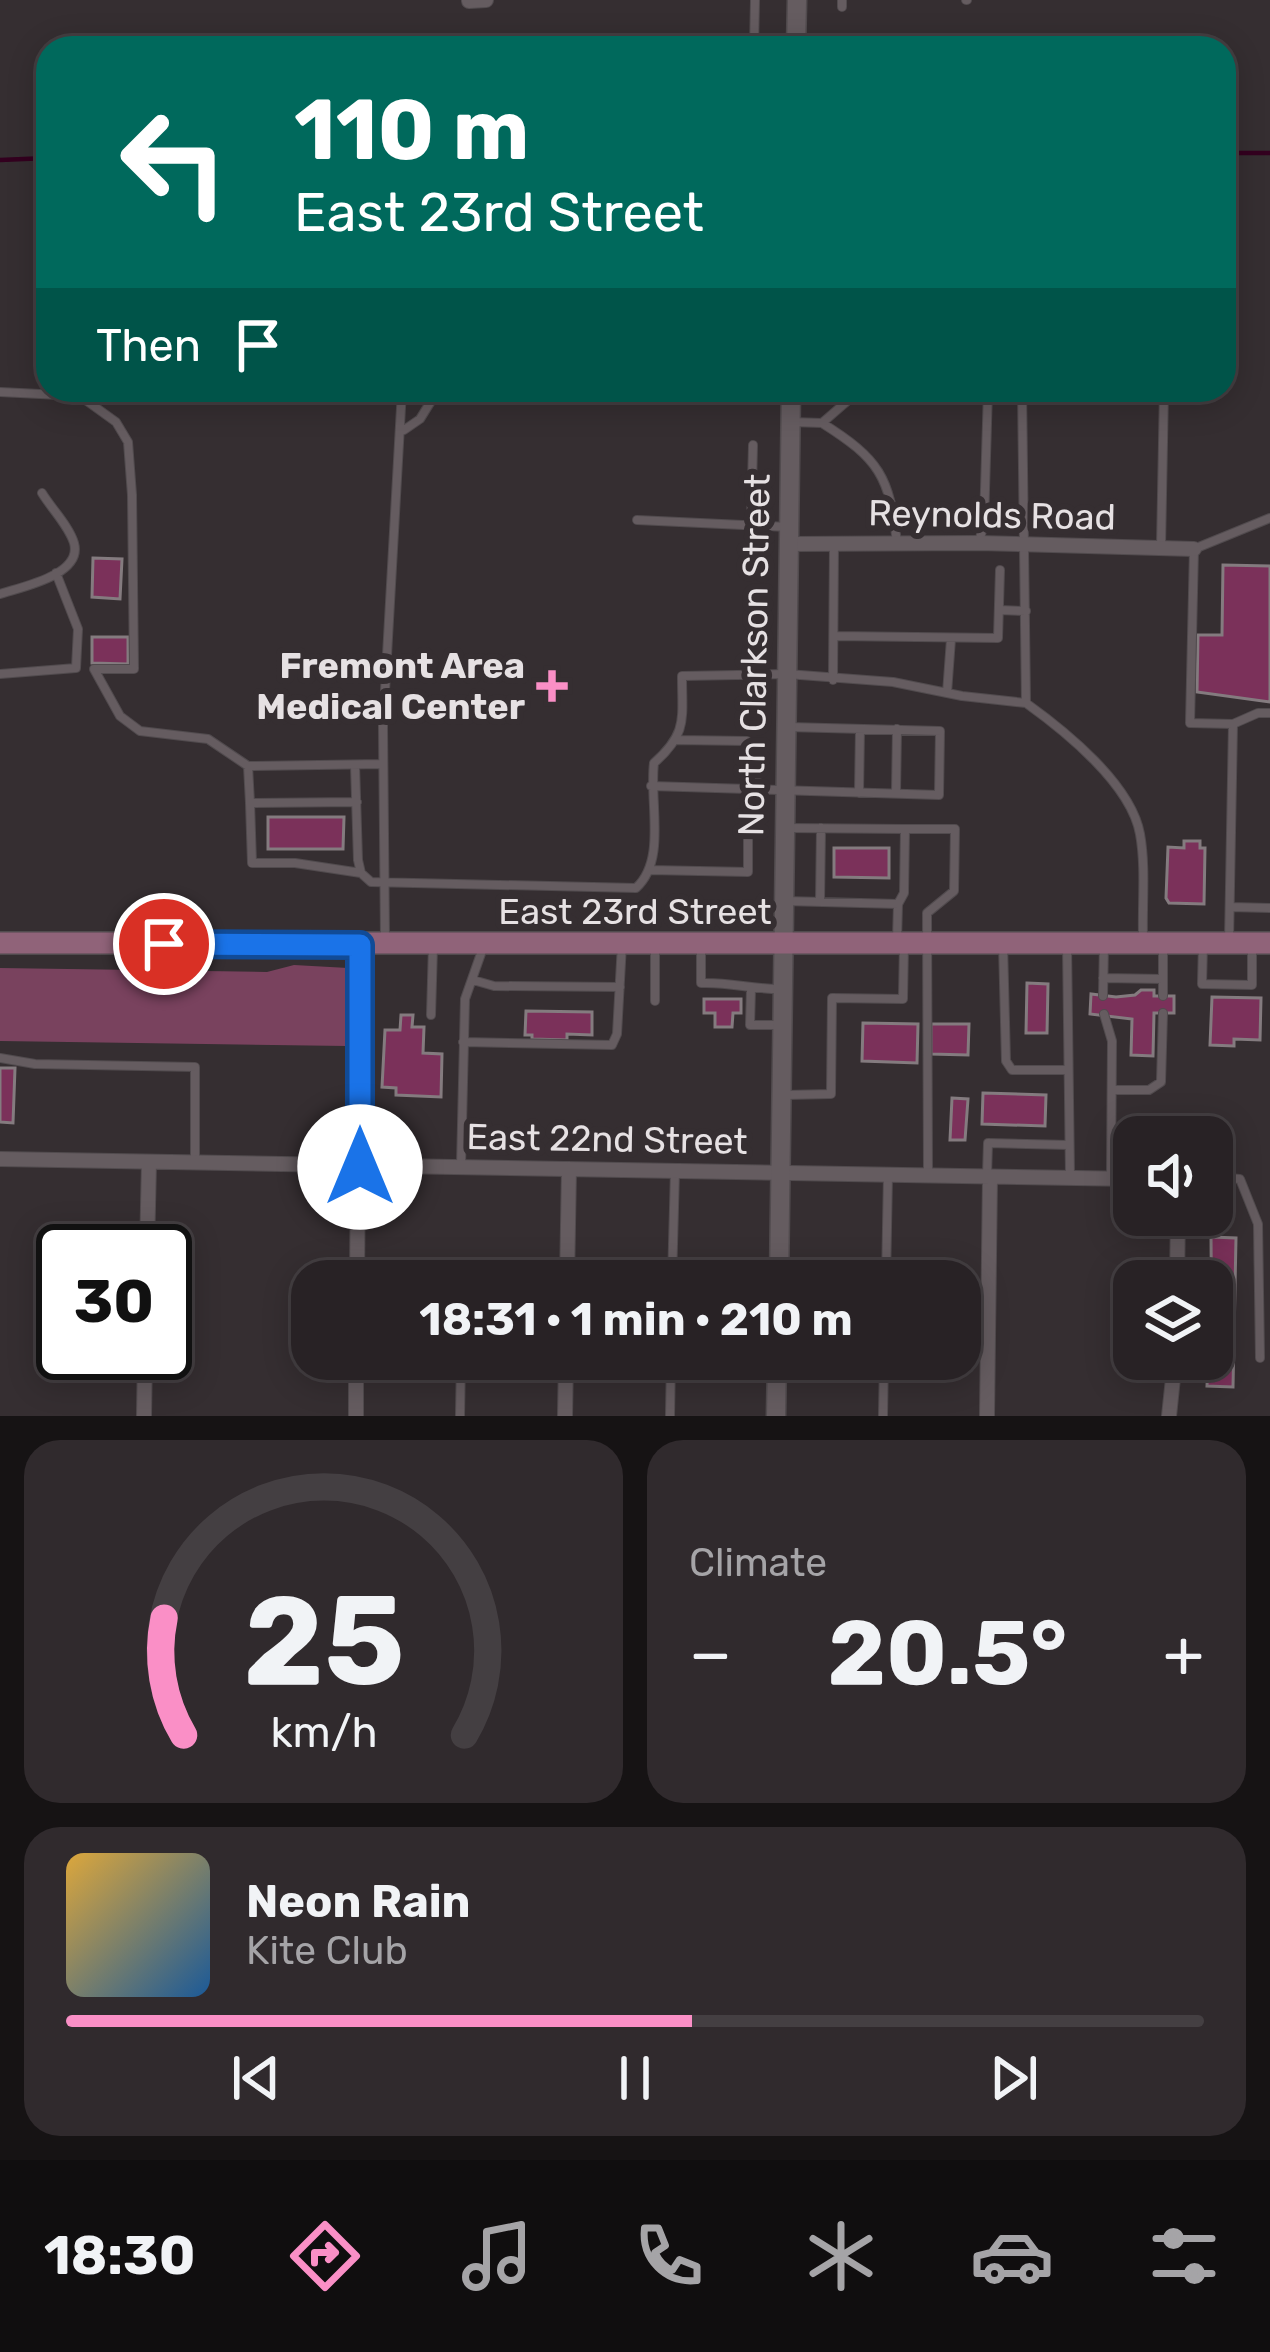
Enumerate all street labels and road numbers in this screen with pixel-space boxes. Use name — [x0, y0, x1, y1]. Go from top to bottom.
street label: North Clarkson Street — [729, 473, 779, 837]
street label: Reynolds Road — [868, 491, 1116, 539]
street label: East 23rd Street — [498, 890, 772, 933]
street label: East 22nd Street — [466, 1115, 748, 1163]

